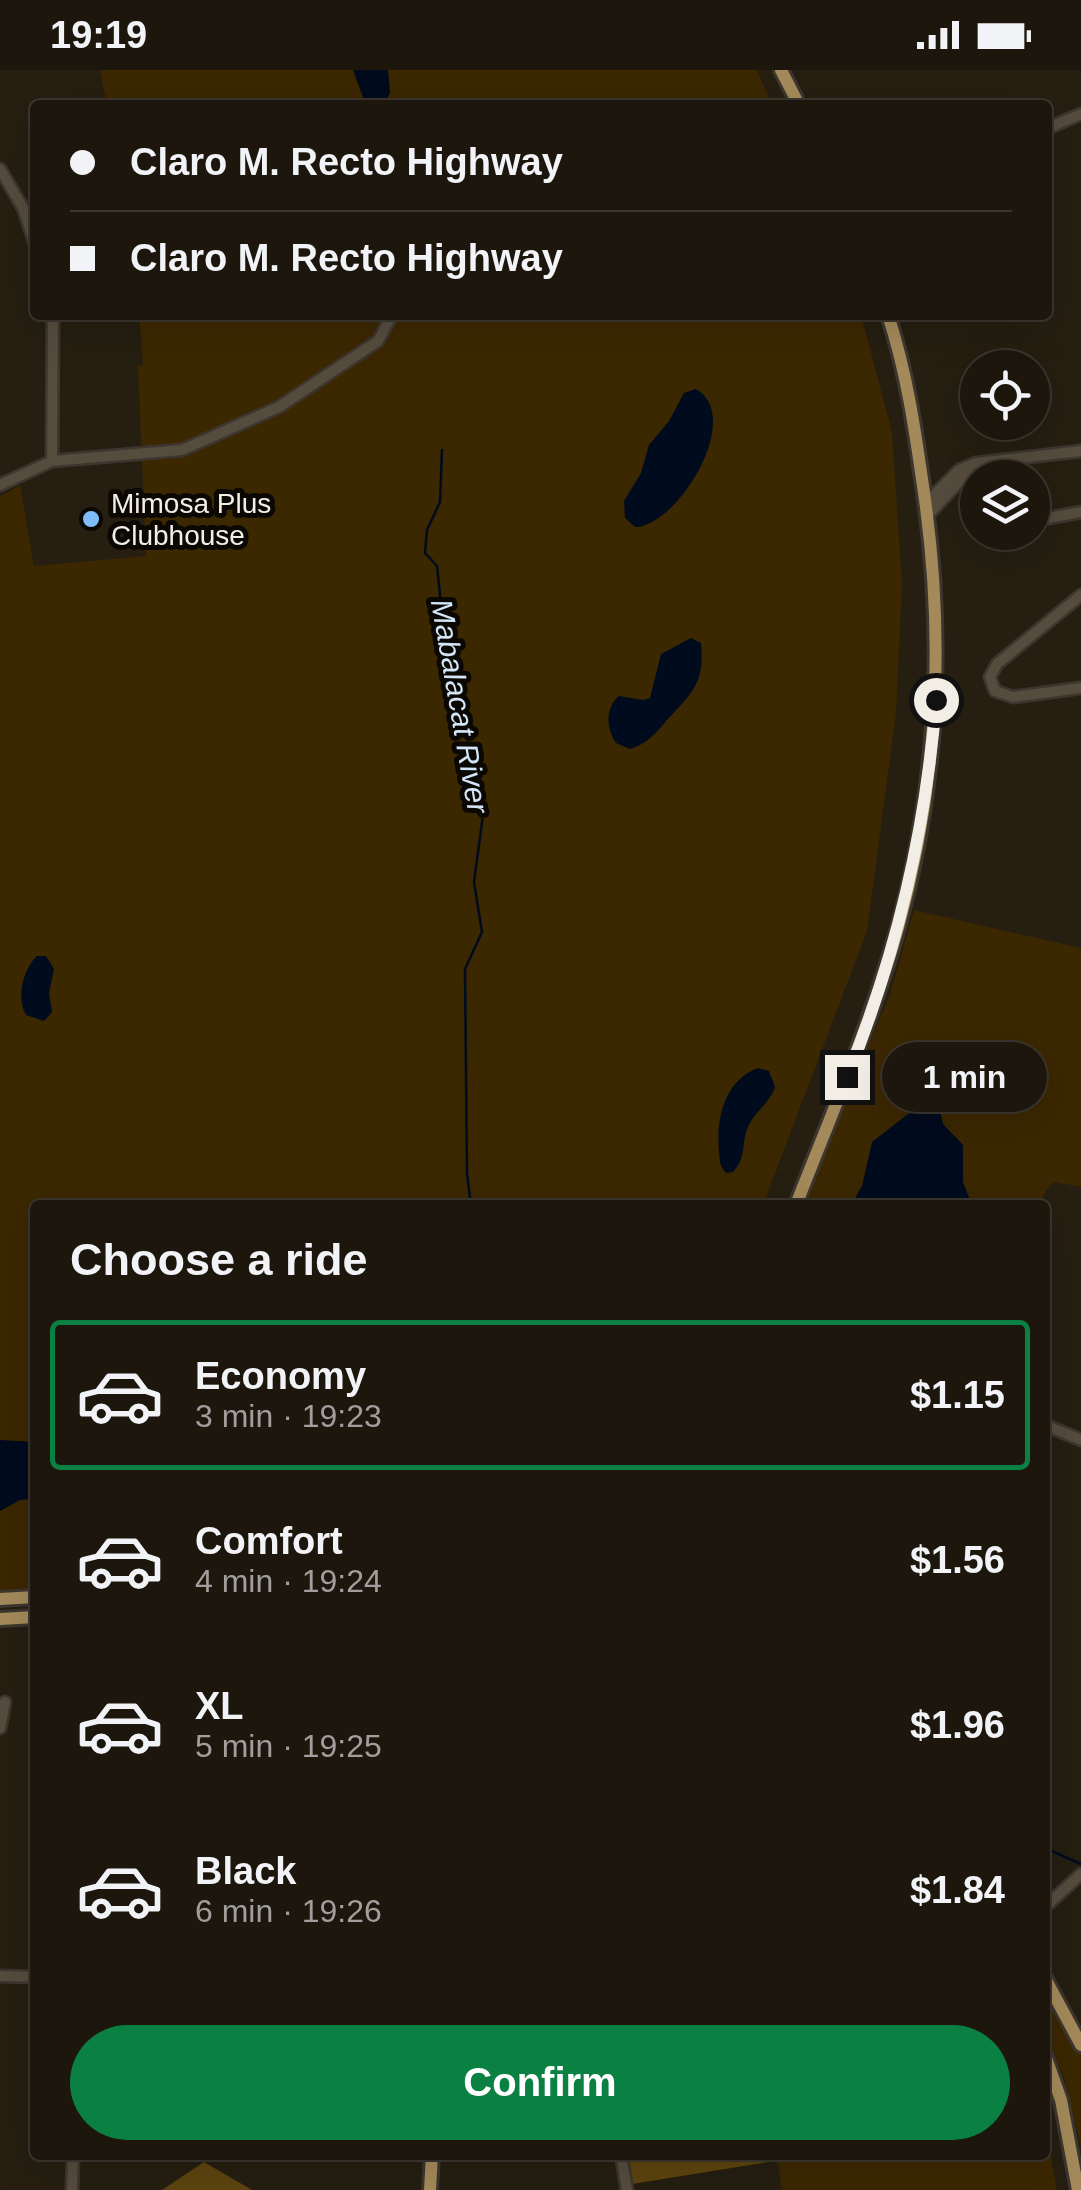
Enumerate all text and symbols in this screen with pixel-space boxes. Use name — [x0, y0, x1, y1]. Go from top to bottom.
text: 19:19 — [50, 14, 147, 56]
text: Claro M. Recto Highway — [130, 141, 563, 183]
text: Claro M. Recto Highway — [130, 237, 563, 279]
map controls — [960, 350, 1050, 550]
button: locate — [960, 350, 1050, 440]
button: layers — [960, 460, 1050, 550]
place label: Mimosa Plus Clubhouse — [111, 488, 271, 551]
marker: Mimosa Plus Clubhouse — [80, 508, 102, 530]
water label: Mabalacat River — [425, 596, 495, 817]
route start — [914, 678, 959, 723]
callout: 1 min — [882, 1042, 1047, 1112]
route end — [825, 1055, 870, 1100]
text: 1 min — [923, 1059, 1006, 1095]
text: Choose a ride — [70, 1234, 368, 1285]
icon: car — [75, 1350, 165, 1440]
text: Economy — [195, 1355, 366, 1397]
text: $1.15 — [910, 1374, 1005, 1416]
text: 3 min · 19:23 — [195, 1398, 382, 1434]
icon: car — [75, 1515, 165, 1605]
text: Comfort — [195, 1520, 343, 1562]
text: $1.56 — [910, 1539, 1005, 1581]
text: 4 min · 19:24 — [195, 1563, 382, 1599]
icon: car — [75, 1680, 165, 1770]
text: XL — [195, 1685, 244, 1727]
text: $1.96 — [910, 1704, 1005, 1746]
text: 5 min · 19:25 — [195, 1728, 382, 1764]
icon: car — [75, 1845, 165, 1935]
text: Black — [195, 1850, 296, 1892]
text: $1.84 — [910, 1869, 1005, 1911]
text: 6 min · 19:26 — [195, 1893, 382, 1929]
button: Confirm — [70, 2025, 1010, 2140]

